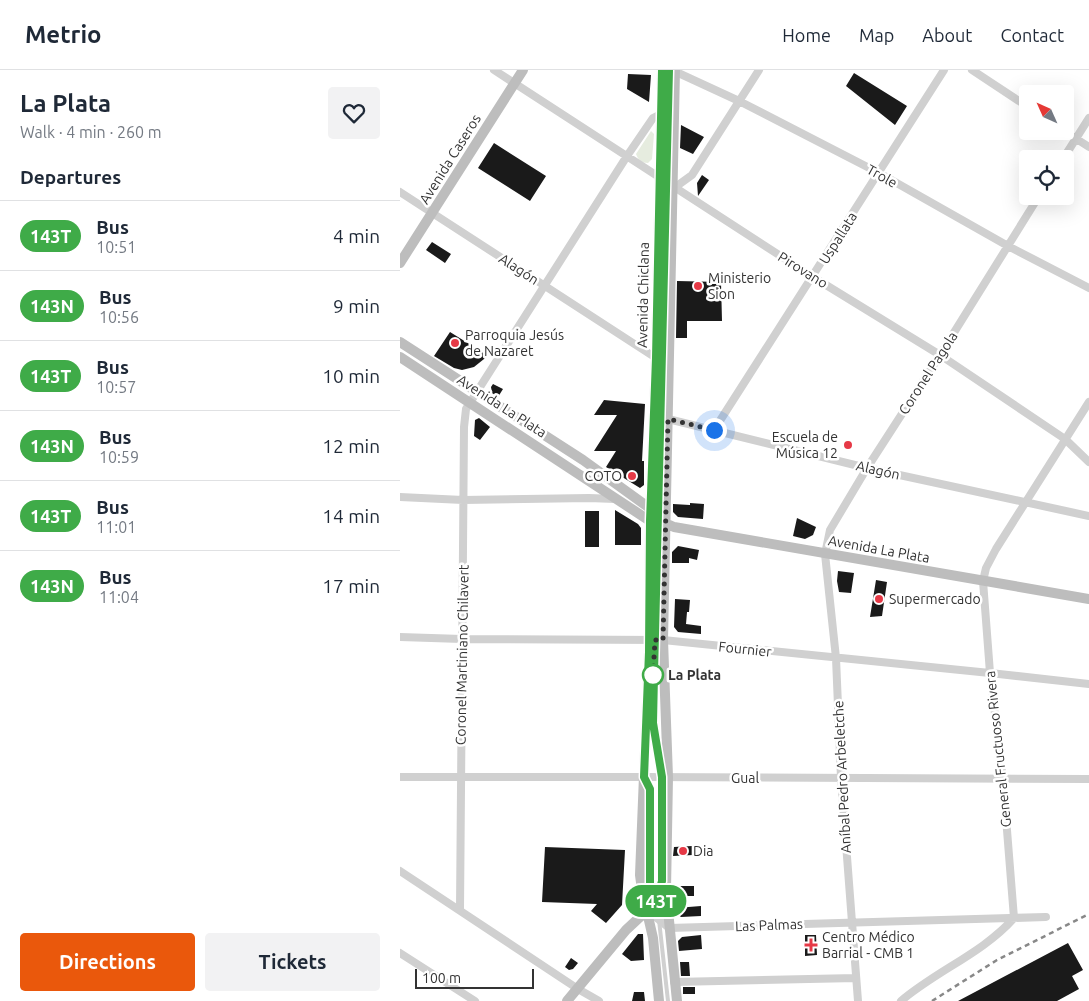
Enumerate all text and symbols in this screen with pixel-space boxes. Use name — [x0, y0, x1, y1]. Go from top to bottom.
text: Metrio — [25, 21, 102, 48]
text: Home — [782, 25, 831, 45]
text: Map — [859, 25, 894, 45]
text: About — [922, 25, 972, 45]
text: Contact — [1000, 25, 1064, 45]
north arrow — [1019, 85, 1074, 140]
map controls — [1019, 85, 1074, 205]
button: heart — [328, 87, 380, 139]
text: La Plata — [20, 90, 111, 117]
street label: Avenida Caseros — [416, 111, 484, 207]
text: Walk · 4 min · 260 m — [20, 123, 162, 141]
button: locate — [1019, 150, 1074, 205]
street label: Trole — [864, 161, 900, 191]
text: Departures — [20, 166, 121, 188]
street label: Uspallata — [816, 209, 860, 267]
text: Bus — [96, 216, 129, 238]
text: 4 min — [333, 225, 380, 247]
text: 143T — [30, 226, 71, 246]
text: 10:51 — [96, 238, 136, 256]
street label: Avenida Chiclana — [634, 242, 652, 348]
street label: Pirovano — [775, 249, 831, 291]
street label: Alagón — [496, 250, 542, 288]
place label: Ministerio Sion — [708, 270, 771, 302]
marker: Ministerio Sion — [692, 280, 704, 292]
text: Bus — [99, 286, 132, 308]
text: 9 min — [333, 295, 380, 317]
text: 143N — [30, 296, 74, 316]
text: 10:56 — [99, 308, 139, 326]
place label: Parroquia Jesús de Nazaret — [465, 327, 564, 359]
street label: Coronel Pagola — [895, 329, 961, 417]
marker: Parroquia Jesús de Nazaret — [449, 337, 461, 349]
text: Bus — [96, 356, 129, 378]
text: 10 min — [322, 365, 380, 387]
text: 143T — [30, 366, 71, 386]
street label: Avenida La Plata — [454, 371, 550, 441]
text: 10:57 — [96, 378, 136, 396]
your location — [702, 418, 727, 443]
text: Bus — [99, 426, 132, 448]
place label: Escuela de Música 12 — [772, 429, 838, 461]
text: 12 min — [322, 435, 380, 457]
text: 143N — [30, 436, 74, 456]
marker: Escuela de Música 12 — [842, 439, 854, 451]
text: 10:59 — [99, 448, 139, 466]
street label: Alagón — [855, 457, 901, 483]
place label: COTO — [585, 468, 622, 484]
marker: COTO — [626, 470, 638, 482]
text: Bus — [96, 496, 129, 518]
text: 14 min — [322, 505, 380, 527]
text: 143T — [30, 506, 71, 526]
text: 11:01 — [96, 518, 136, 536]
street label: Avenida La Plata — [827, 532, 931, 566]
street label: Coronel Martiniano Chilavert — [452, 564, 472, 745]
text: Bus — [99, 566, 132, 588]
text: 17 min — [322, 575, 380, 597]
text: 143N — [30, 576, 74, 596]
text: 11:04 — [99, 588, 139, 606]
place label: Supermercado — [889, 591, 981, 607]
marker: Supermercado — [873, 593, 885, 605]
street label: Fournier — [718, 638, 773, 660]
marker: La Plata — [642, 664, 664, 686]
place label: La Plata — [668, 667, 721, 683]
street label: General Fructuoso Rivera — [982, 670, 1014, 828]
street label: Aníbal Pedro Arbeletche — [830, 700, 854, 854]
street label: Gual — [731, 770, 759, 786]
place label: Dia — [693, 843, 713, 859]
marker: Dia — [677, 845, 689, 857]
line badge: 143T — [621, 885, 691, 917]
text: 143T — [635, 891, 677, 911]
street label: Las Palmas — [735, 916, 803, 934]
place label: Centro Médico Barrial - CMB 1 — [822, 929, 915, 961]
button: Directions — [20, 933, 195, 991]
button: Tickets — [205, 933, 380, 991]
marker: Centro Médico Barrial - CMB 1 — [804, 938, 818, 952]
scale bar — [415, 966, 534, 989]
text: 100 m — [422, 970, 461, 986]

